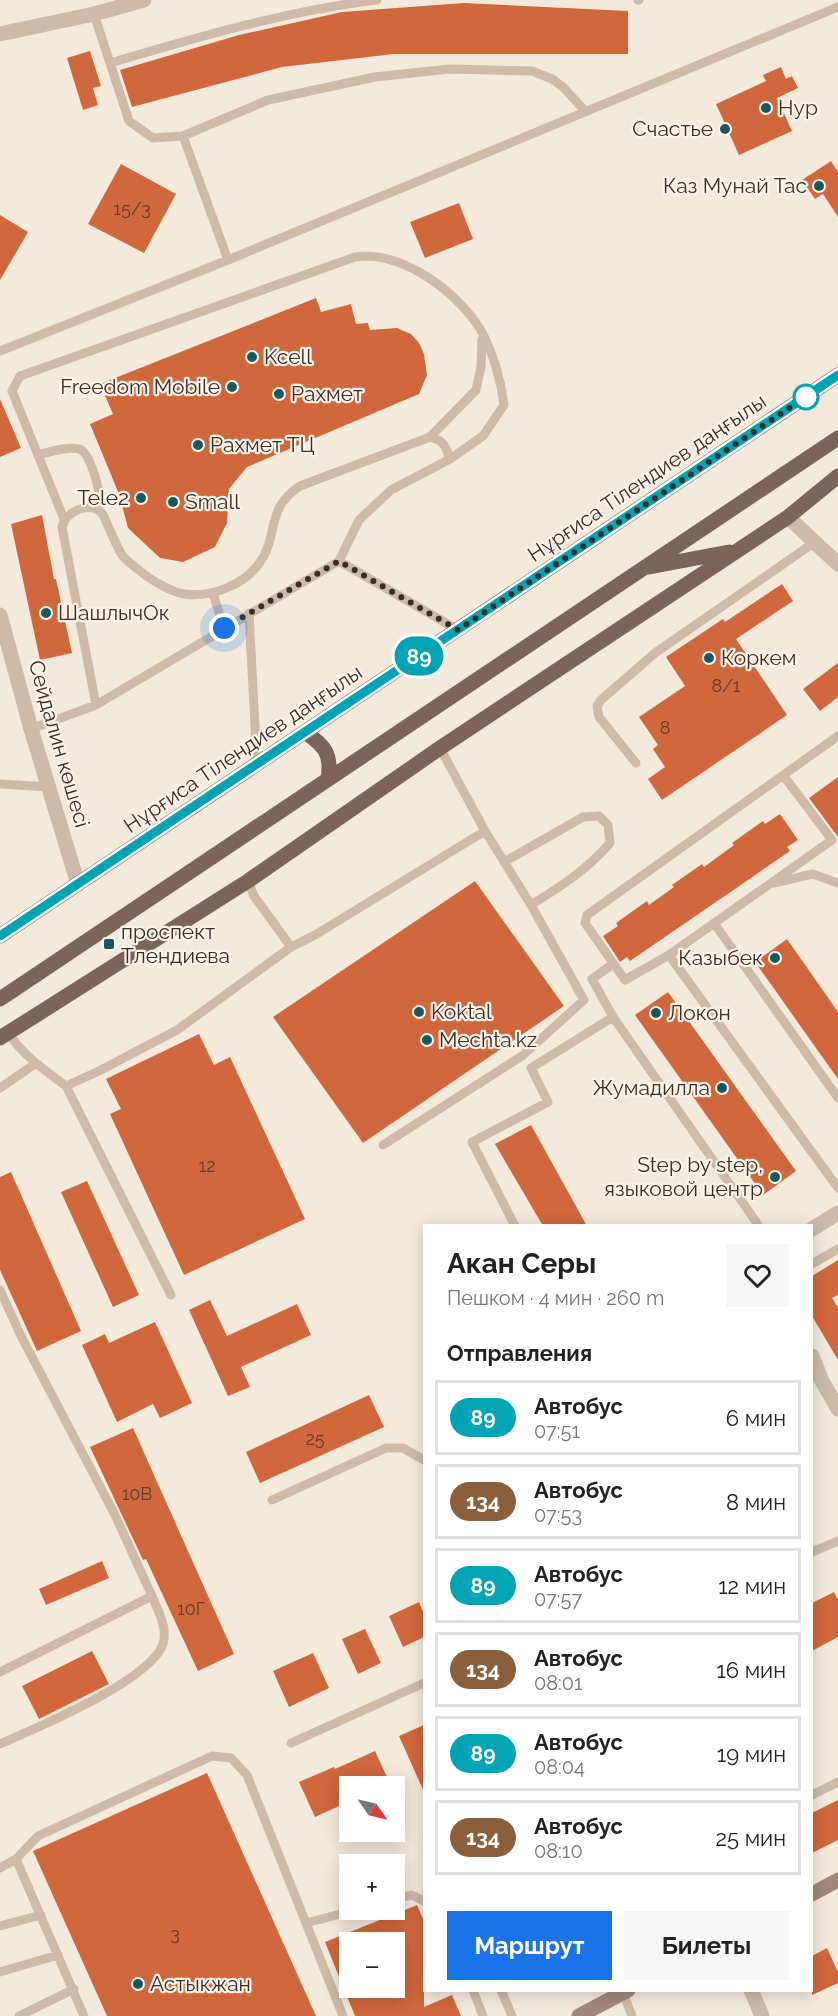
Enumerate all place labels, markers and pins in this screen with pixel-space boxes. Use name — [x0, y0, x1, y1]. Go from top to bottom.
place label: Нур — [778, 95, 818, 120]
marker: Нур — [759, 101, 773, 115]
place label: Счастье — [632, 116, 713, 141]
marker: Счастье — [718, 122, 732, 136]
place label: Каз Мунай Тас — [663, 173, 807, 198]
marker: Каз Мунай Тас — [812, 179, 826, 193]
place label: Kcell — [264, 344, 312, 369]
marker: Kcell — [245, 350, 259, 364]
place label: Freedom Mobile — [60, 374, 220, 399]
marker: Freedom Mobile — [225, 380, 239, 394]
place label: Рахмет — [291, 381, 363, 406]
unlabelled marker — [793, 384, 819, 410]
marker: Рахмет — [272, 387, 286, 401]
place label: Рахмет ТЦ — [210, 432, 315, 457]
marker: Рахмет ТЦ — [191, 438, 205, 452]
place label: Tele2 — [77, 485, 129, 510]
place label: Small — [185, 489, 240, 514]
marker: Tele2 — [134, 491, 148, 505]
marker: Small — [166, 495, 180, 509]
place label: ШашлычОк — [58, 600, 170, 625]
marker: ШашлычОк — [39, 606, 53, 620]
place label: Коркем — [721, 645, 797, 670]
marker: Коркем — [702, 651, 716, 665]
place label: проспект Тлендиева — [121, 919, 230, 968]
marker: проспект Тлендиева — [102, 937, 116, 951]
place label: Казыбек — [678, 945, 763, 970]
marker: Казыбек — [768, 951, 782, 965]
place label: Koktal — [431, 999, 492, 1024]
place label: Локон — [668, 1000, 731, 1025]
marker: Koktal — [412, 1005, 426, 1019]
marker: Локон — [649, 1006, 663, 1020]
place label: Mechta.kz — [439, 1027, 537, 1052]
marker: Mechta.kz — [420, 1033, 434, 1047]
place label: Жумадилла — [593, 1075, 710, 1100]
marker: Жумадилла — [715, 1081, 729, 1095]
place label: Step by step, языковой центр — [604, 1152, 763, 1201]
marker: Step by step, языковой центр — [768, 1170, 782, 1184]
place label: Астыкжан — [150, 1971, 251, 1996]
marker: Астыкжан — [131, 1977, 145, 1991]

